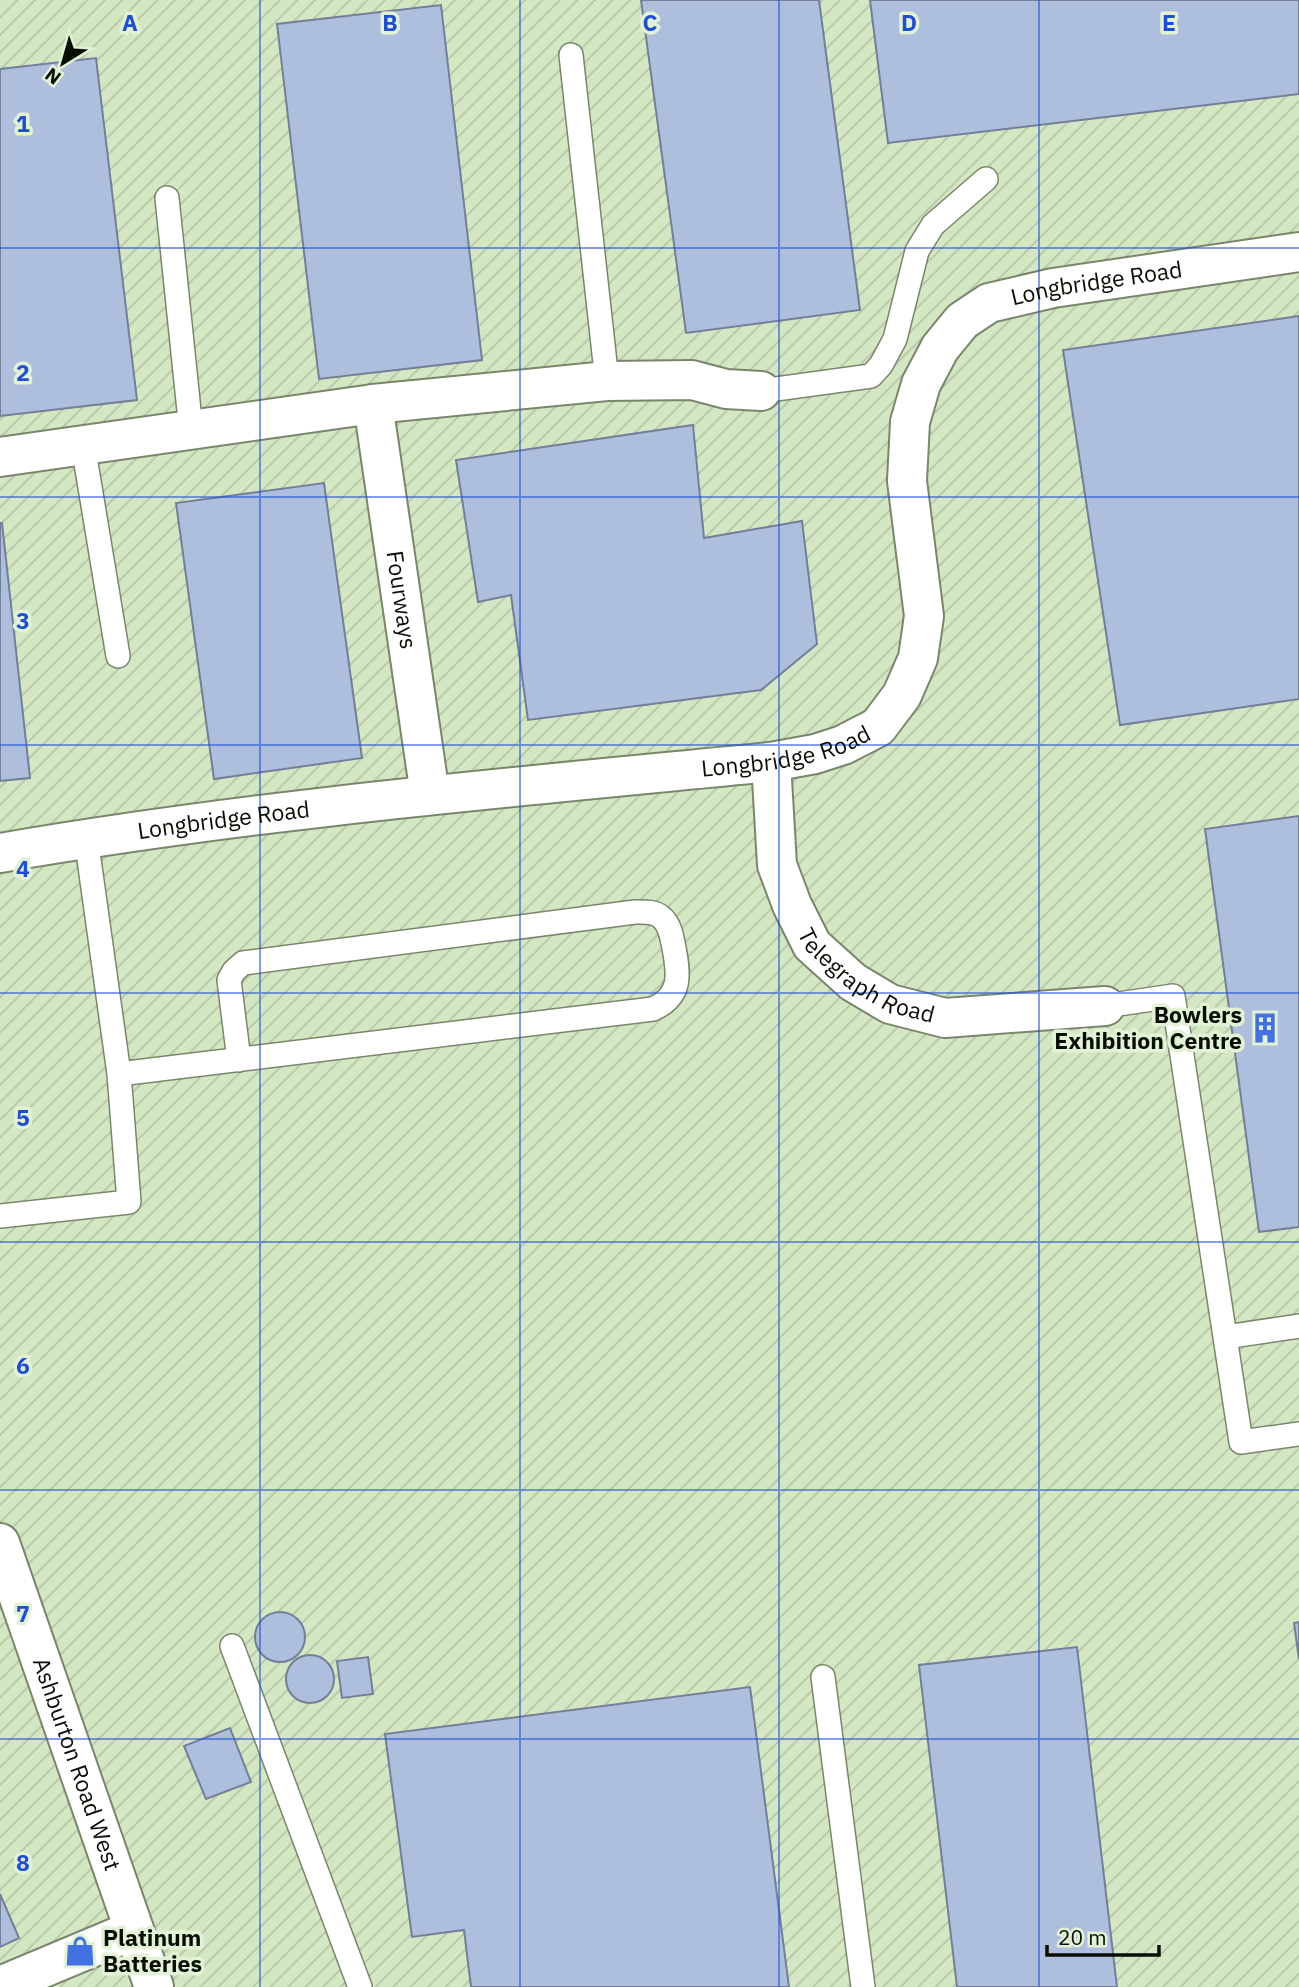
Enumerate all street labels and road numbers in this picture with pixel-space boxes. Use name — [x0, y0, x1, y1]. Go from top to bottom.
street label: Longbridge Road — [1008, 253, 1184, 311]
street label: Fourways — [381, 549, 425, 651]
street label: Longbridge Road — [700, 718, 875, 783]
street label: Longbridge Road — [135, 793, 311, 845]
street label: Telegraph Road — [792, 923, 938, 1029]
street label: Ashburton Road West — [27, 1653, 128, 1874]

